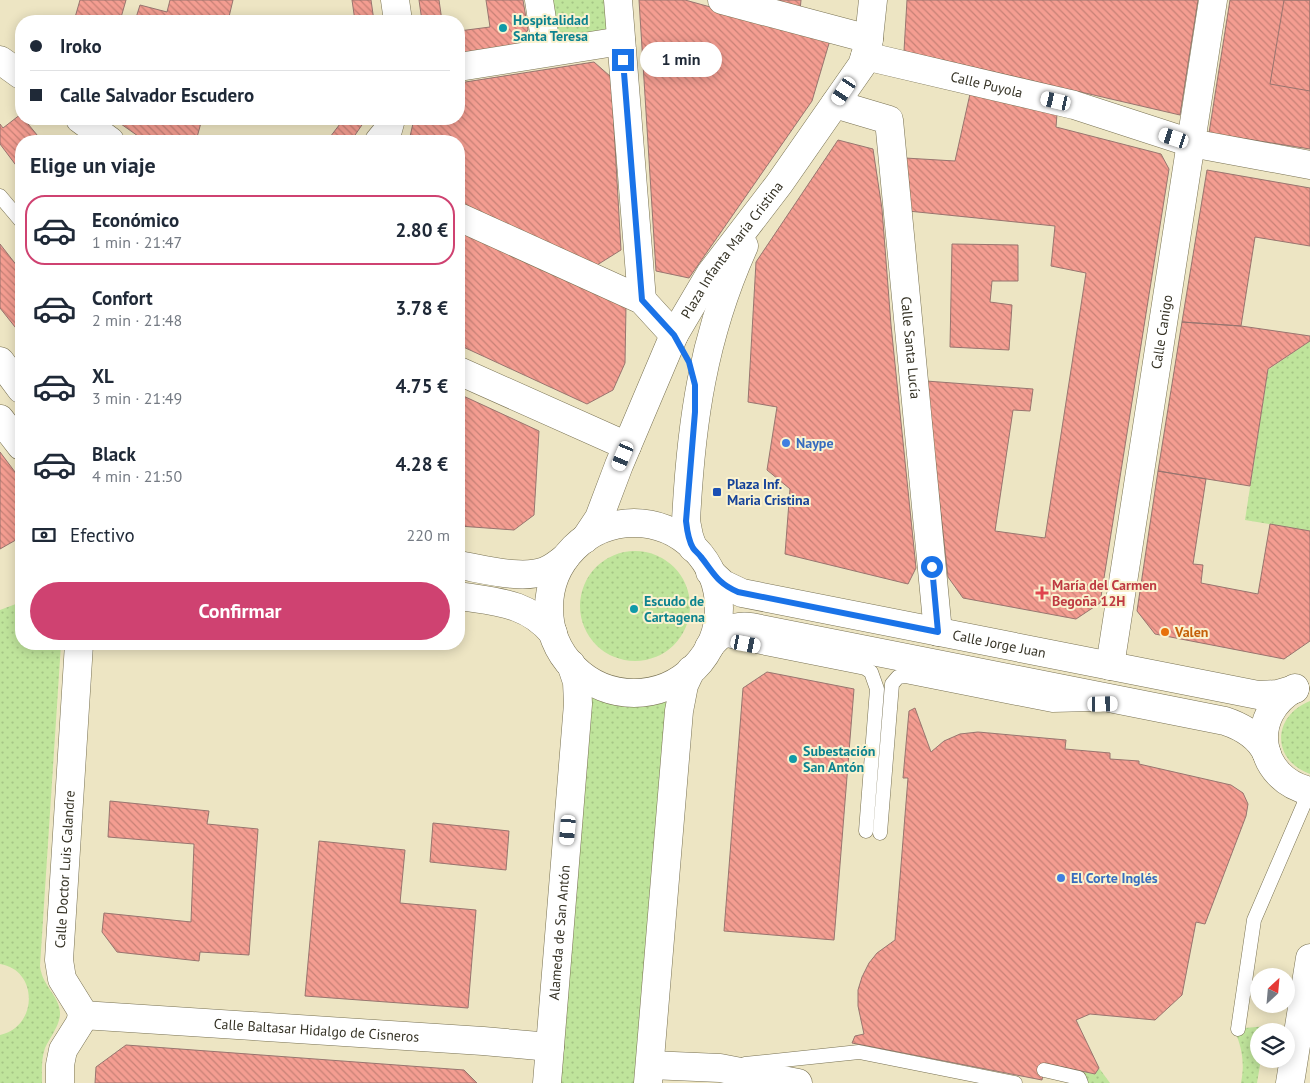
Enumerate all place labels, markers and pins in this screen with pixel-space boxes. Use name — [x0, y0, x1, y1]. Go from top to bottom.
place label: Hospitalidad Santa Teresa — [513, 11, 589, 45]
marker: Hospitalidad Santa Teresa — [497, 22, 509, 34]
place label: Naype — [796, 434, 834, 452]
marker: Naype — [780, 437, 792, 449]
place label: Plaza Inf. Maria Cristina — [727, 475, 810, 509]
marker: Plaza Inf. Maria Cristina — [711, 486, 723, 498]
place label: María del Carmen Begoña 12H — [1052, 576, 1157, 610]
marker: María del Carmen Begoña 12H — [1036, 587, 1048, 599]
place label: Escudo de Cartagena — [644, 592, 705, 626]
marker: Escudo de Cartagena — [628, 603, 640, 615]
place label: Valen — [1174, 623, 1208, 641]
marker: Valen — [1159, 626, 1171, 638]
place label: Subestación San Antón — [803, 742, 875, 776]
marker: Subestación San Antón — [787, 753, 799, 765]
place label: El Corte Inglés — [1071, 869, 1158, 887]
marker: El Corte Inglés — [1055, 872, 1067, 884]

